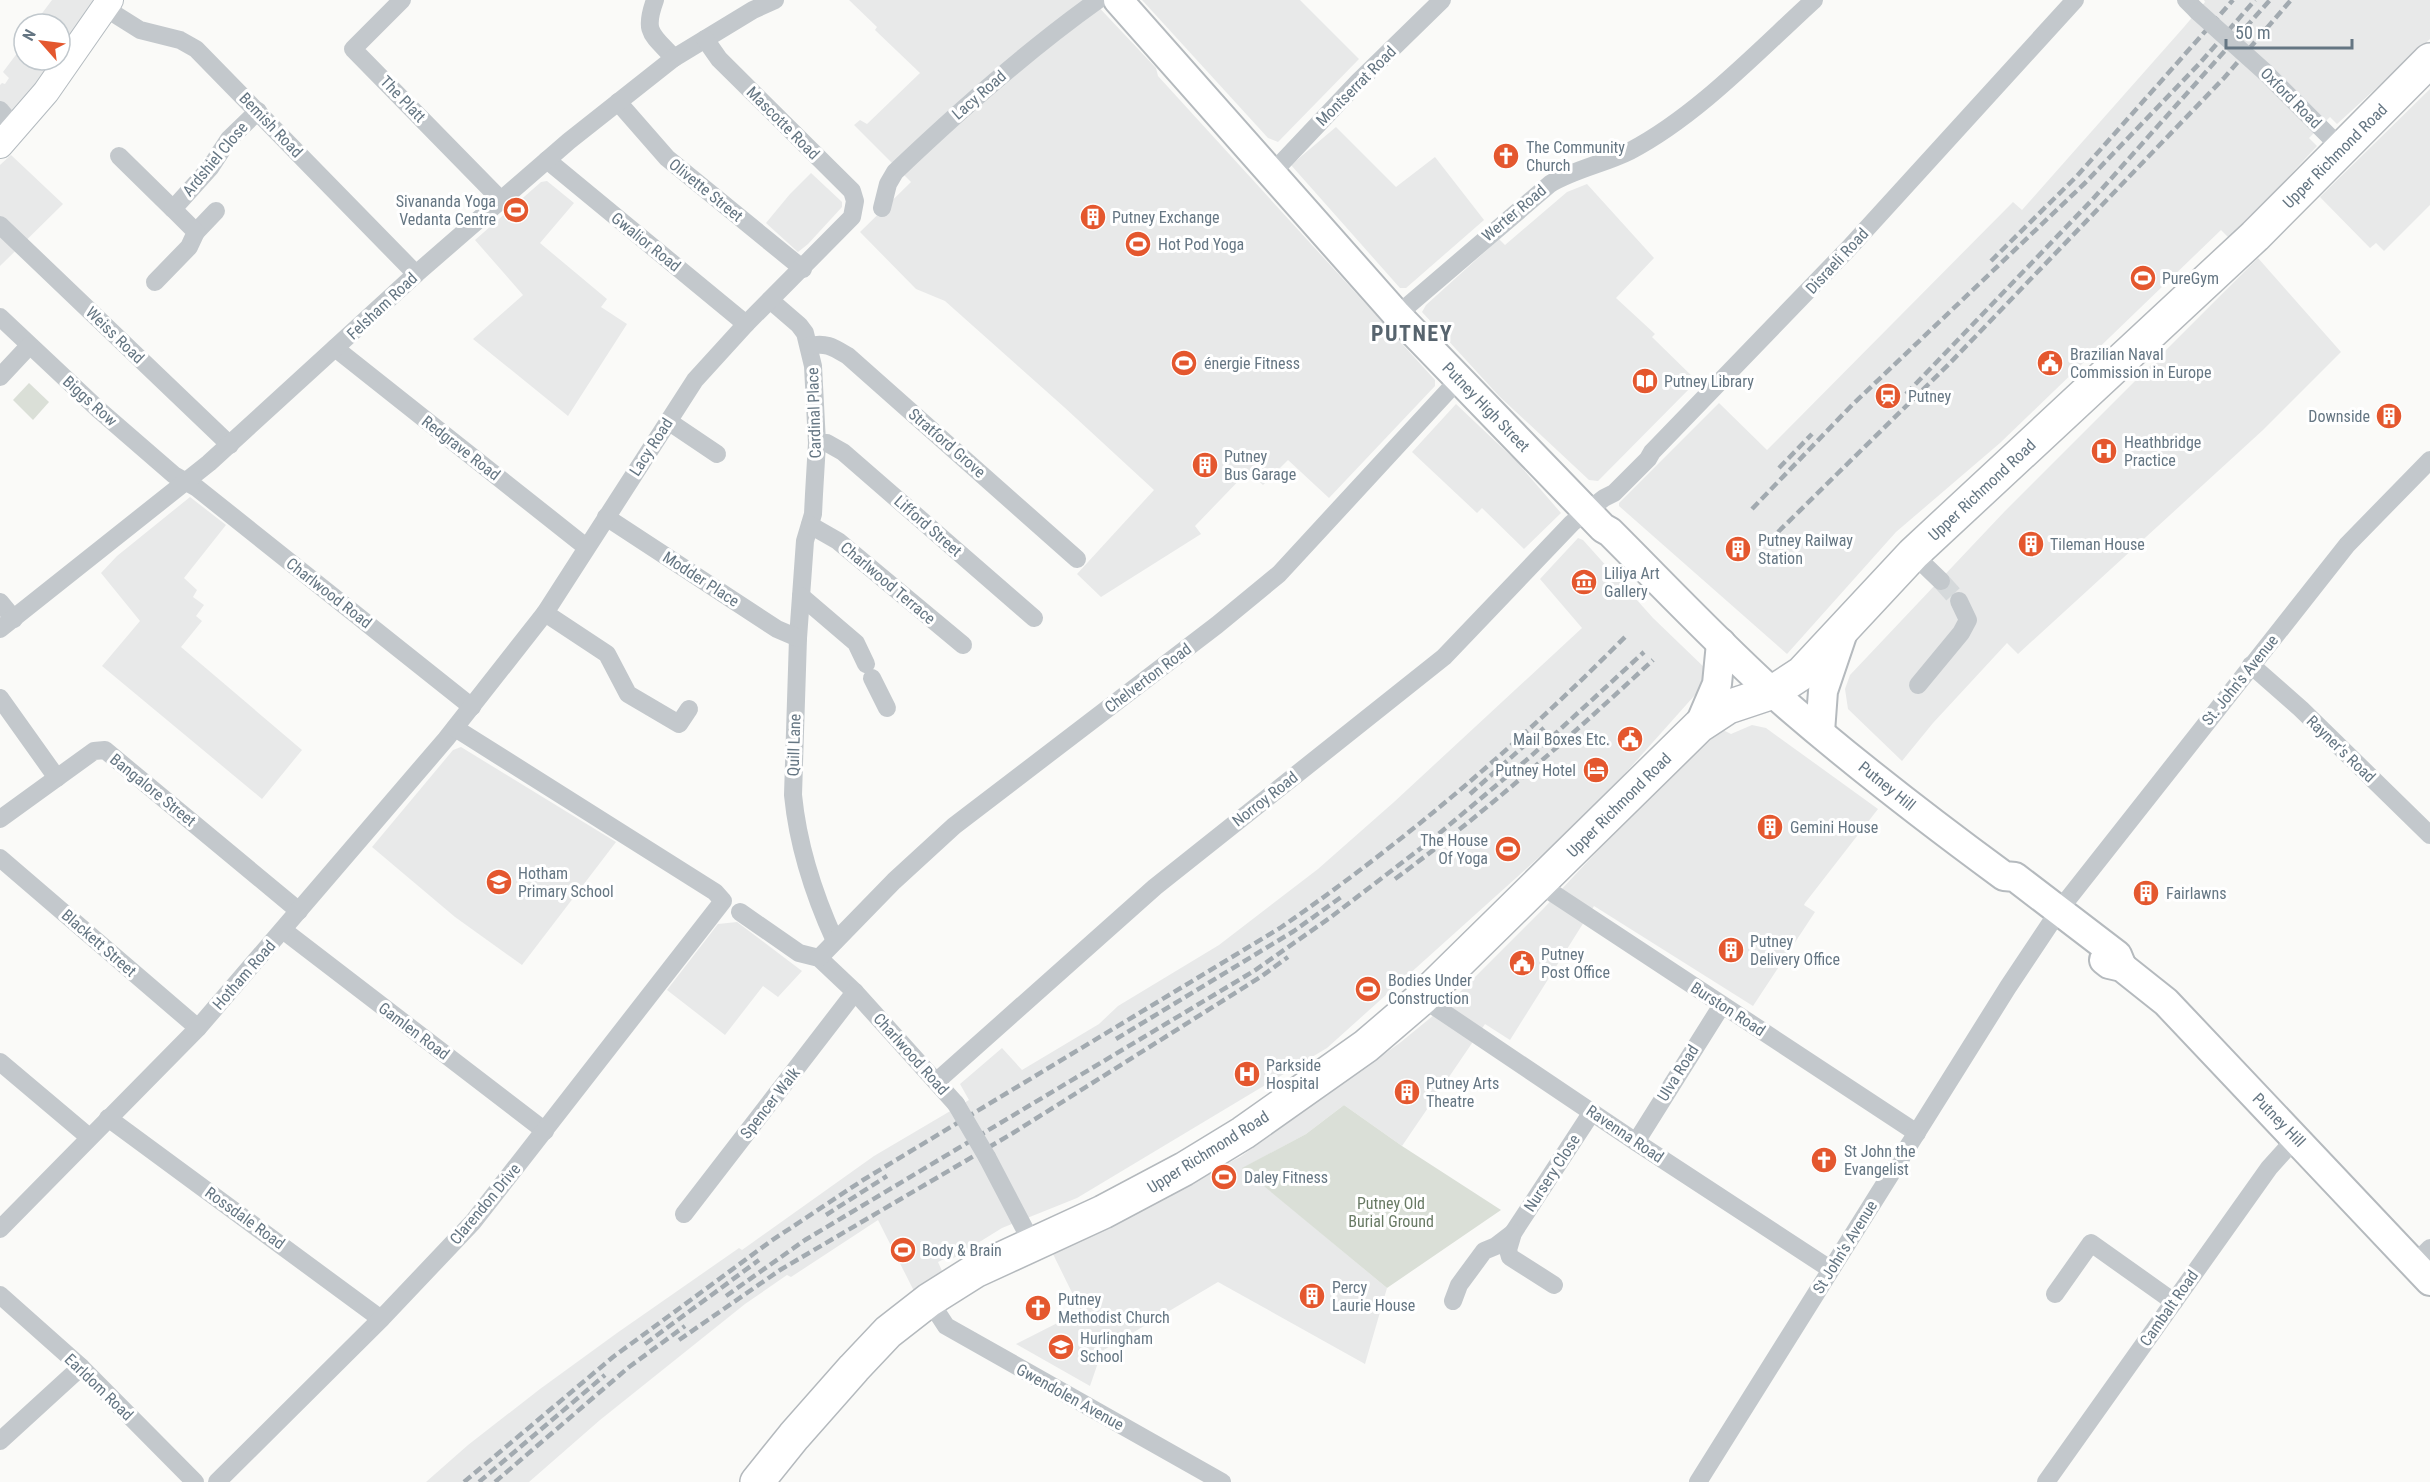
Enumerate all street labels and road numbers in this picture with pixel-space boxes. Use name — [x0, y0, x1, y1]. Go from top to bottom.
street label: Montserrat Road — [1312, 42, 1400, 130]
street label: Oxford Road — [2257, 64, 2325, 132]
street label: Lacy Road — [948, 66, 1010, 124]
street label: The Platt — [376, 72, 430, 126]
street label: Mascotte Road — [743, 83, 823, 163]
street label: Bemish Road — [235, 89, 307, 161]
street label: Upper Richmond Road — [2279, 100, 2391, 212]
street label: Ardshiel Close — [178, 118, 252, 200]
street label: Olivette Street — [665, 155, 747, 226]
street label: Werter Road — [1478, 181, 1550, 245]
street label: Gwalior Road — [608, 208, 684, 276]
street label: Disraeli Road — [1802, 224, 1872, 298]
street label: Felsham Road — [343, 269, 421, 343]
street label: Weiss Road — [82, 303, 148, 367]
street label: Putney High Street — [1438, 358, 1534, 456]
street label: Cardinal Place — [803, 367, 825, 459]
street label: Biggs Row — [59, 372, 121, 430]
street label: Stratford Grove — [905, 404, 989, 482]
street label: Redgrave Road — [418, 412, 504, 484]
street label: Lacy Road — [625, 415, 677, 479]
street label: Upper Richmond Road — [1924, 435, 2040, 545]
street label: Lifford Street — [890, 492, 966, 561]
street label: Charlwood Terrace — [837, 538, 939, 628]
street label: Modder Place — [659, 547, 743, 611]
street label: Charlwood Road — [282, 554, 376, 632]
street label: St. John's Avenue — [2198, 631, 2282, 729]
street label: Chelverton Road — [1101, 639, 1195, 717]
street label: Rayner's Road — [2303, 712, 2379, 786]
street label: Quill Lane — [783, 713, 805, 777]
street label: Upper Richmond Road — [1563, 749, 1675, 861]
street label: Bangalore Street — [106, 750, 200, 831]
street label: Putney Hill — [1855, 757, 1919, 815]
street label: Norroy Road — [1228, 768, 1302, 830]
street label: Blackett Street — [58, 905, 140, 981]
street label: Hotham Road — [209, 936, 279, 1014]
street label: Burston Road — [1687, 978, 1769, 1040]
street label: Gamlen Road — [375, 998, 453, 1064]
street label: Charlwood Road — [869, 1009, 953, 1099]
street label: Ulva Road — [1653, 1041, 1703, 1105]
street label: Spencer Walk — [736, 1063, 804, 1142]
street label: Putney Hill — [2249, 1089, 2309, 1151]
street label: Ravenna Road — [1583, 1101, 1667, 1167]
street label: Upper Richmond Road — [1144, 1107, 1272, 1197]
street label: Nursery Close — [1520, 1131, 1584, 1215]
street label: Clarendon Drive — [446, 1160, 524, 1248]
street label: Rossdale Road — [202, 1183, 288, 1253]
street label: St John's Avenue — [1809, 1197, 1881, 1297]
street label: Cambalt Road — [2136, 1266, 2202, 1350]
street label: Earldom Road — [61, 1350, 137, 1424]
street label: Gwendolen Avenue — [1013, 1360, 1127, 1434]

